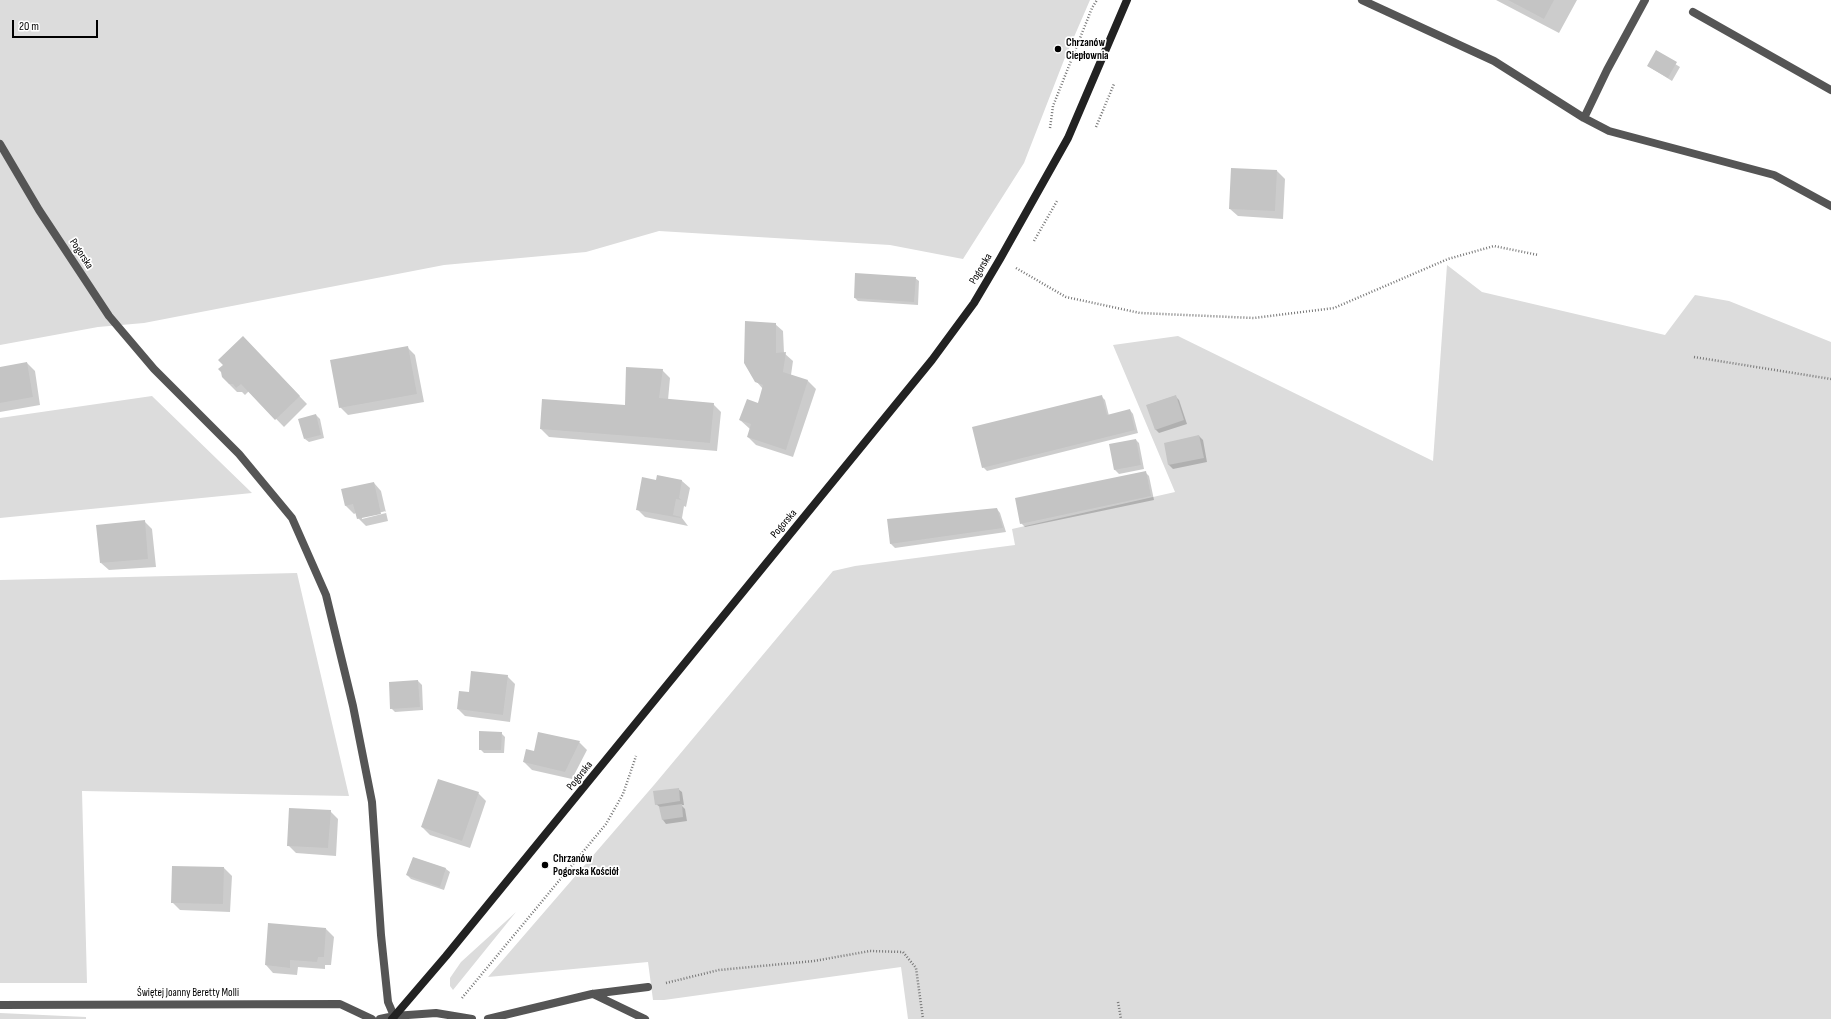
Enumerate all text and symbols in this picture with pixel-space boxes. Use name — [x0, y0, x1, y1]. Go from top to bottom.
scale bar — [14, 12, 100, 38]
text: 20 m — [19, 19, 39, 34]
place label: Chrzanów Ciepłownia — [1066, 36, 1109, 62]
marker: Chrzanów Ciepłownia — [1053, 44, 1063, 54]
street label: Pogorska — [66, 236, 96, 272]
street label: Pogorska — [967, 251, 995, 287]
street label: Pogorska — [768, 507, 800, 541]
street label: Pogorska — [564, 759, 596, 793]
place label: Chrzanów Pogorska Kościół — [553, 852, 619, 878]
marker: Chrzanów Pogorska Kościół — [540, 860, 550, 870]
street label: Świętej Joanny Beretty Molli — [137, 986, 239, 1000]

